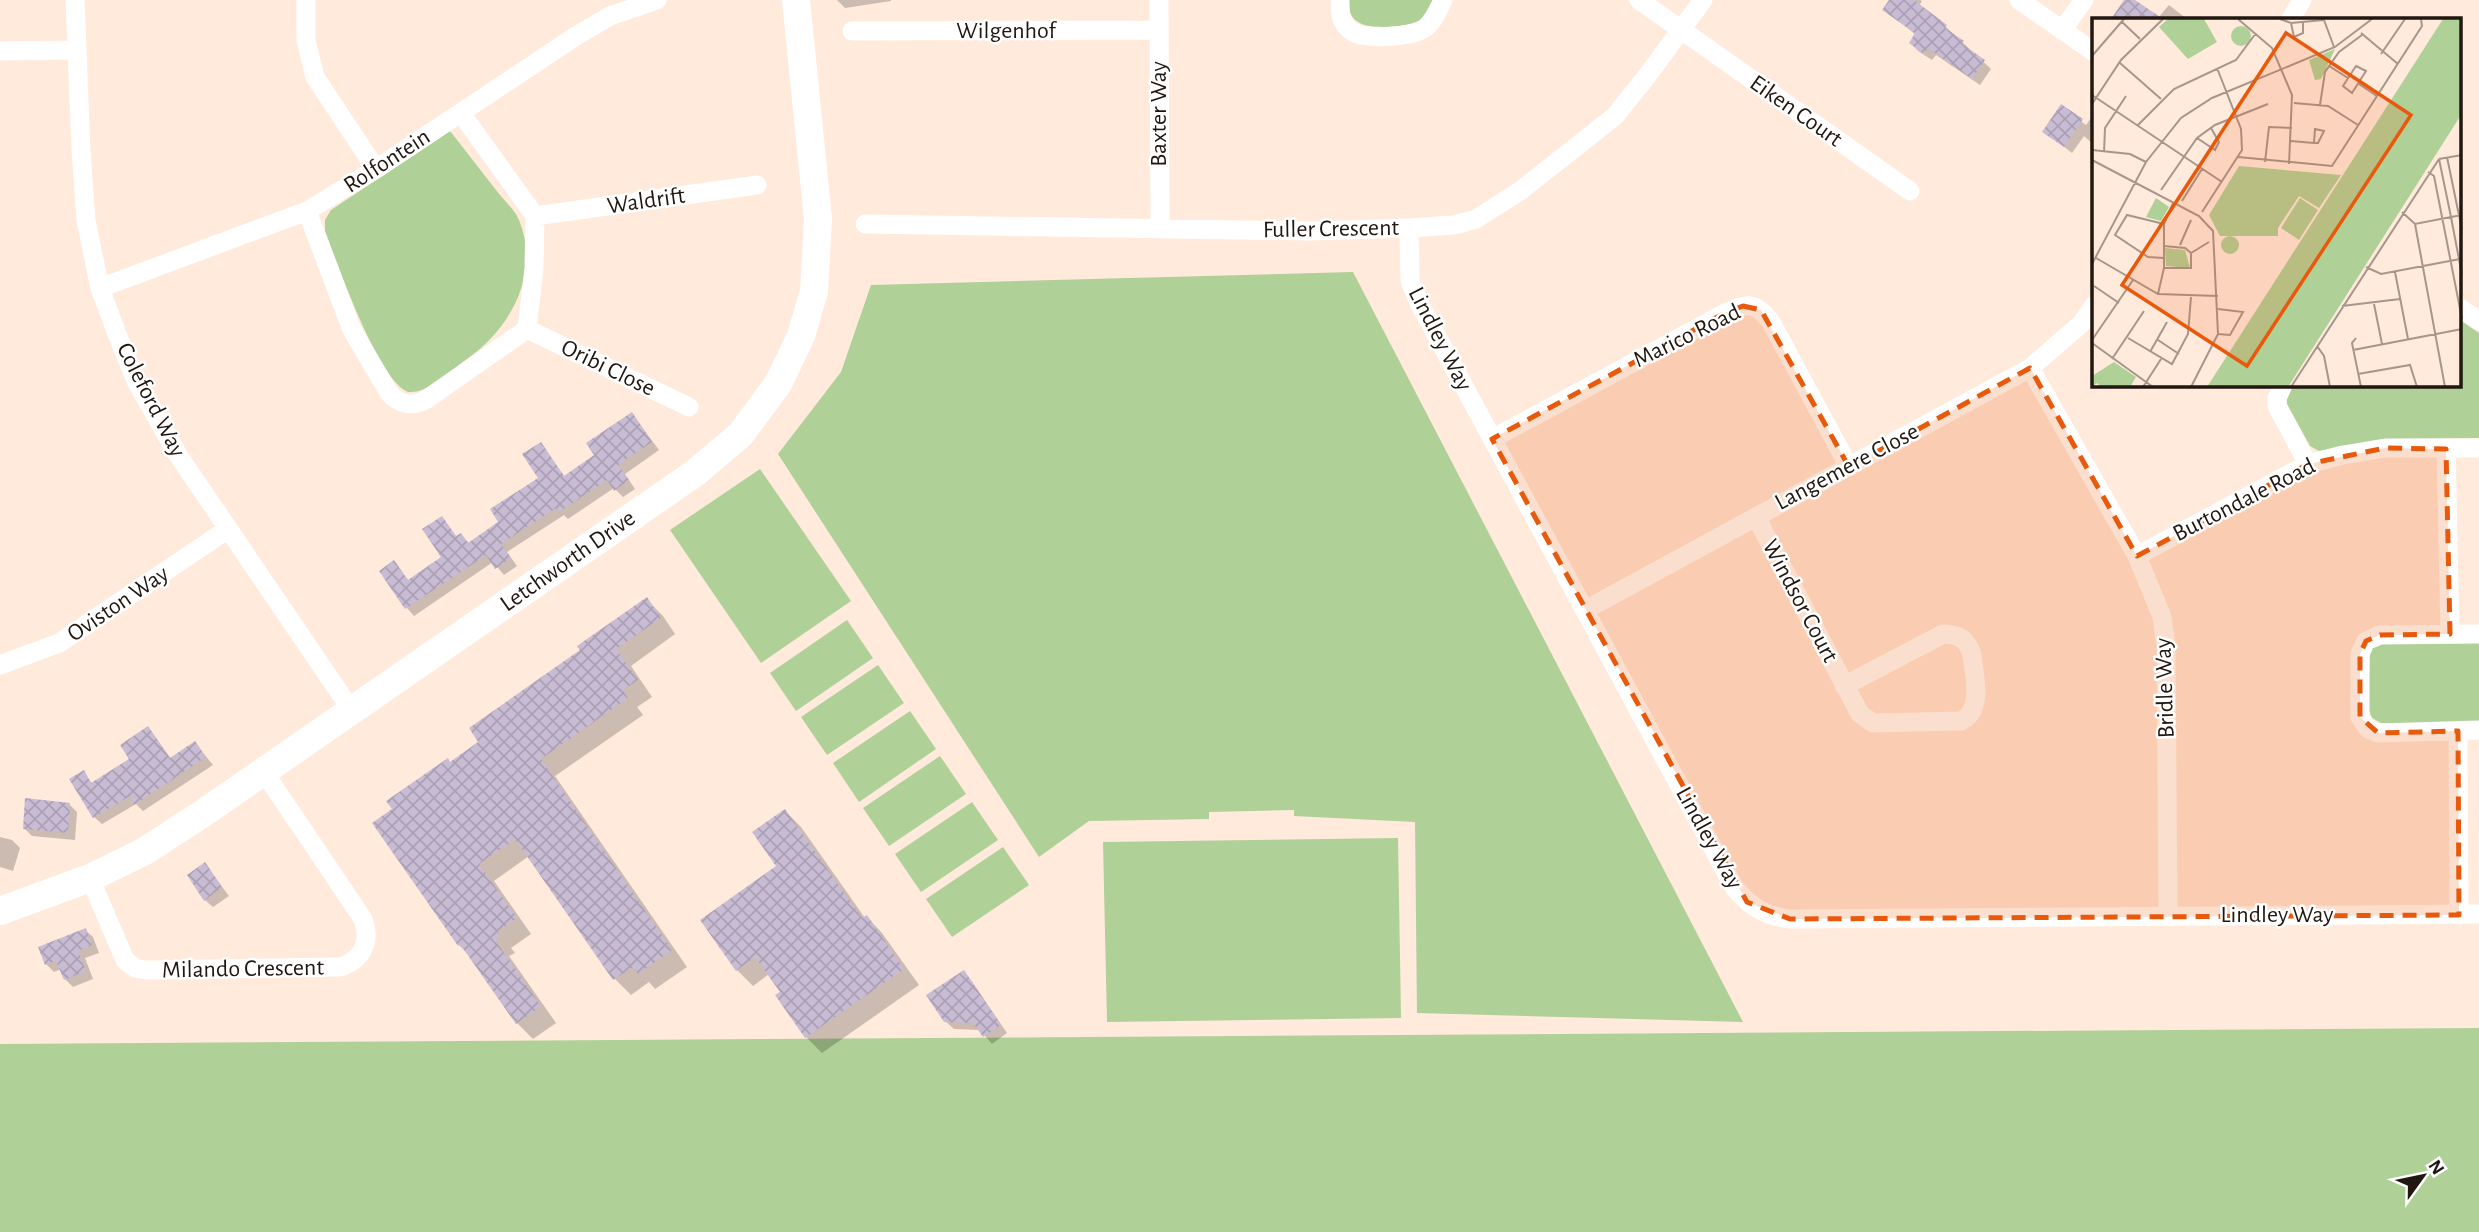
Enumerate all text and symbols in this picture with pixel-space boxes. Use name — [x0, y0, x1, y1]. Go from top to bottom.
inset map — [2092, 18, 2462, 387]
street label: Wilgenhof — [956, 19, 1057, 43]
street label: Baxter Way — [1147, 61, 1171, 167]
street label: Eiken Court — [1745, 71, 1847, 152]
street label: Rolfontein — [340, 124, 434, 198]
street label: Waldrift — [606, 184, 687, 218]
street label: Fuller Crescent — [1263, 216, 1400, 242]
street label: Lindley Way — [1404, 283, 1476, 395]
street label: Marico Road — [1630, 300, 1744, 372]
street label: Oribi Close — [557, 335, 659, 401]
street label: Coleford Way — [112, 339, 190, 461]
street label: Langemere Close — [1771, 419, 1923, 515]
street label: Burtondale Road — [2169, 454, 2319, 546]
street label: Letchworth Drive — [496, 506, 640, 616]
street label: Windsor Court — [1758, 536, 1843, 667]
street label: Oviston Way — [63, 561, 173, 647]
street label: Bridle Way — [2151, 637, 2179, 739]
street label: Lindley Way — [1671, 783, 1747, 893]
street label: Lindley Way — [2221, 903, 2333, 927]
street label: Milando Crescent — [162, 956, 325, 982]
north arrow — [2388, 1141, 2458, 1211]
text: N — [2424, 1157, 2448, 1178]

